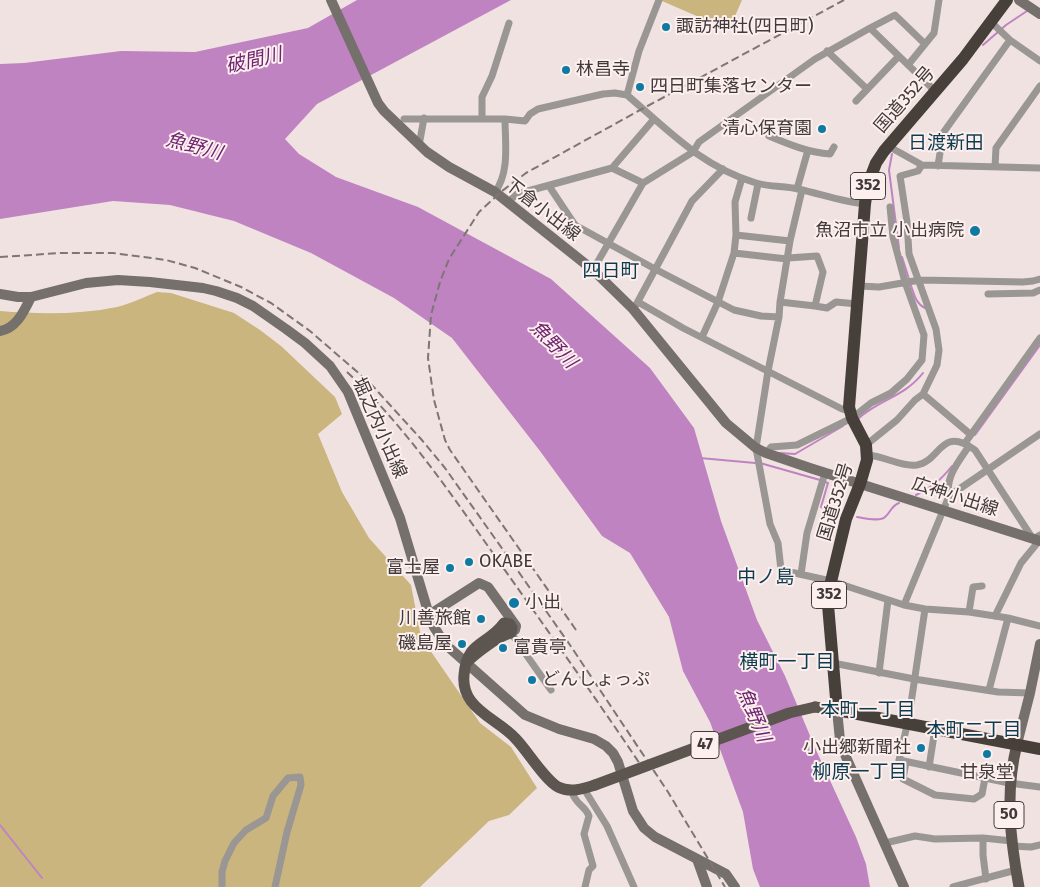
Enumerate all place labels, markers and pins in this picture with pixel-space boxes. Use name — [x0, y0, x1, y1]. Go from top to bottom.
place label: 諏訪神社(四日町) — [676, 16, 814, 38]
marker: 諏訪神社(四日町) — [660, 21, 672, 33]
place label: 林昌寺 — [576, 59, 630, 81]
marker: 林昌寺 — [560, 64, 572, 76]
place label: 四日町集落センター — [650, 76, 812, 98]
marker: 四日町集落センター — [634, 81, 646, 93]
place label: 清心保育園 — [722, 118, 812, 140]
marker: 清心保育園 — [816, 123, 828, 135]
place label: 魚沼市立 小出病院 — [815, 220, 964, 242]
marker: 魚沼市立 小出病院 — [968, 224, 982, 238]
place label: OKABE — [479, 551, 533, 573]
marker: OKABE — [463, 556, 475, 568]
place label: 富士屋 — [386, 557, 440, 579]
marker: 富士屋 — [444, 562, 456, 574]
place label: 小出 — [525, 592, 561, 614]
marker: 小出 — [507, 596, 521, 610]
place label: 川善旅館 — [399, 608, 471, 630]
marker: 川善旅館 — [475, 613, 487, 625]
place label: 磯島屋 — [398, 633, 452, 655]
place label: 富貴亭 — [513, 637, 567, 659]
marker: 磯島屋 — [456, 638, 468, 650]
marker: 富貴亭 — [497, 642, 509, 654]
place label: どんしょっぷ — [542, 669, 650, 691]
marker: どんしょっぷ — [526, 674, 538, 686]
place label: 小出郷新聞社 — [803, 737, 911, 759]
marker: 小出郷新聞社 — [915, 742, 927, 754]
marker: 甘泉堂 — [981, 748, 993, 760]
place label: 甘泉堂 — [960, 762, 1014, 784]

